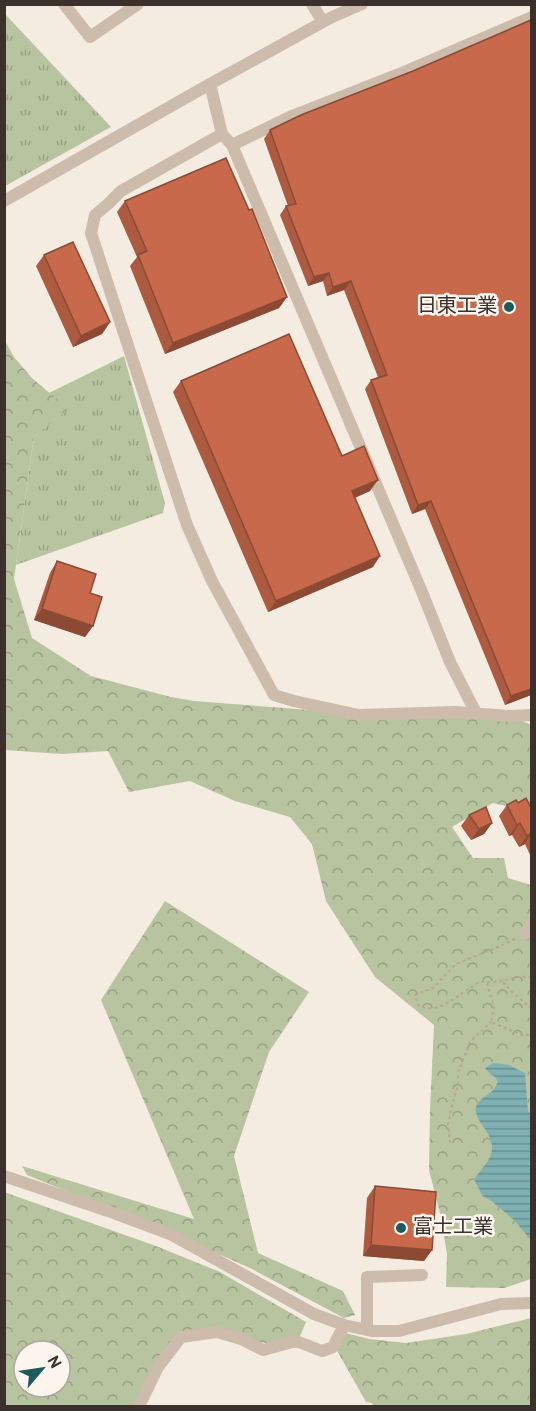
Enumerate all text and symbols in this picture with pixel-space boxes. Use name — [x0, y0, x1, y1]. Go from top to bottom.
place label: 日東工業 — [417, 294, 497, 320]
marker: 日東工業 — [502, 300, 516, 314]
place label: 富士工業 — [413, 1215, 493, 1241]
marker: 富士工業 — [394, 1221, 408, 1235]
north arrow — [12, 1339, 72, 1399]
text: N — [42, 1353, 65, 1373]

